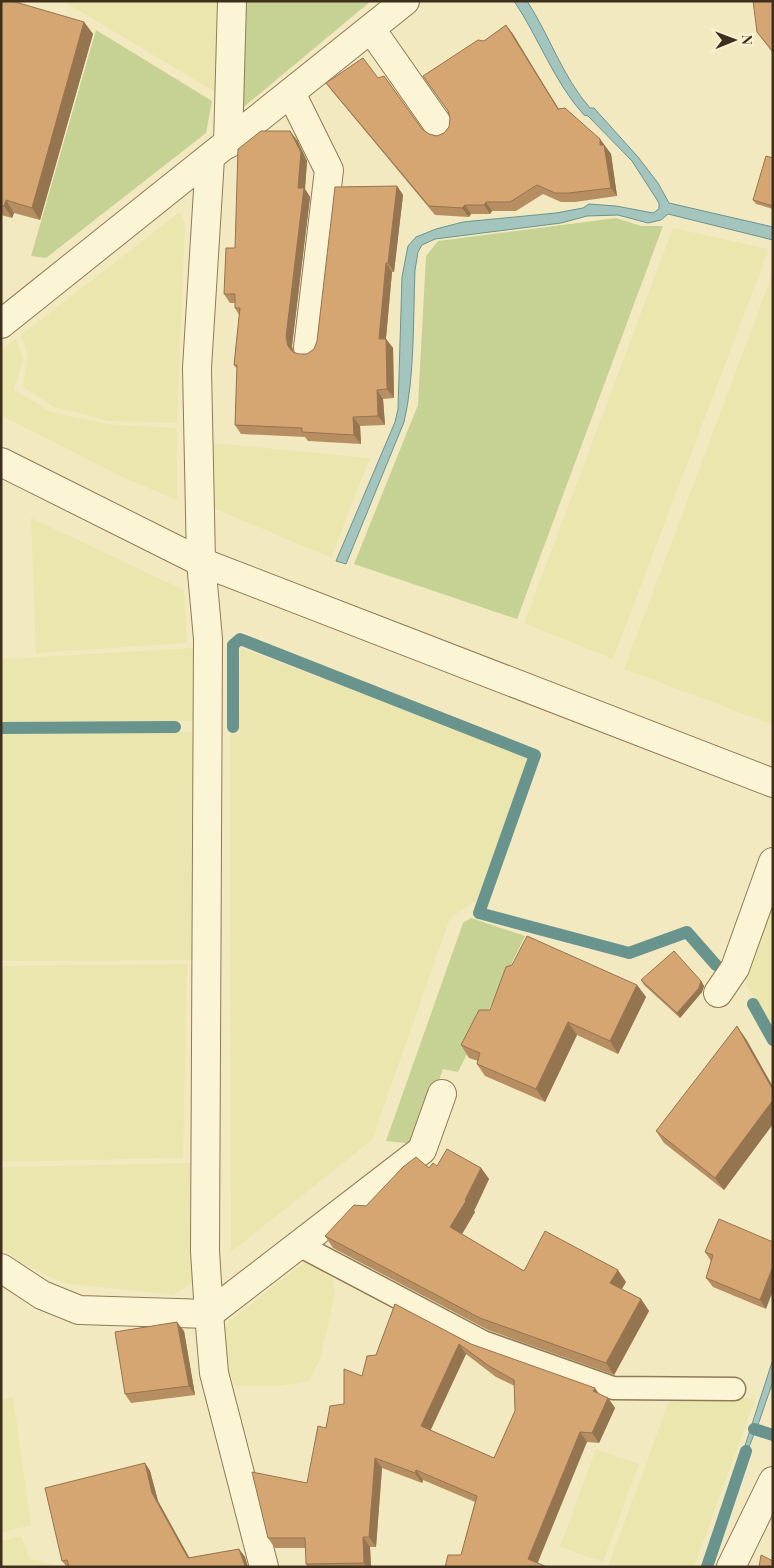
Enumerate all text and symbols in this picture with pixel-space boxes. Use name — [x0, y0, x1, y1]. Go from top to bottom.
north arrow — [709, 15, 759, 65]
text: N — [738, 35, 757, 45]

